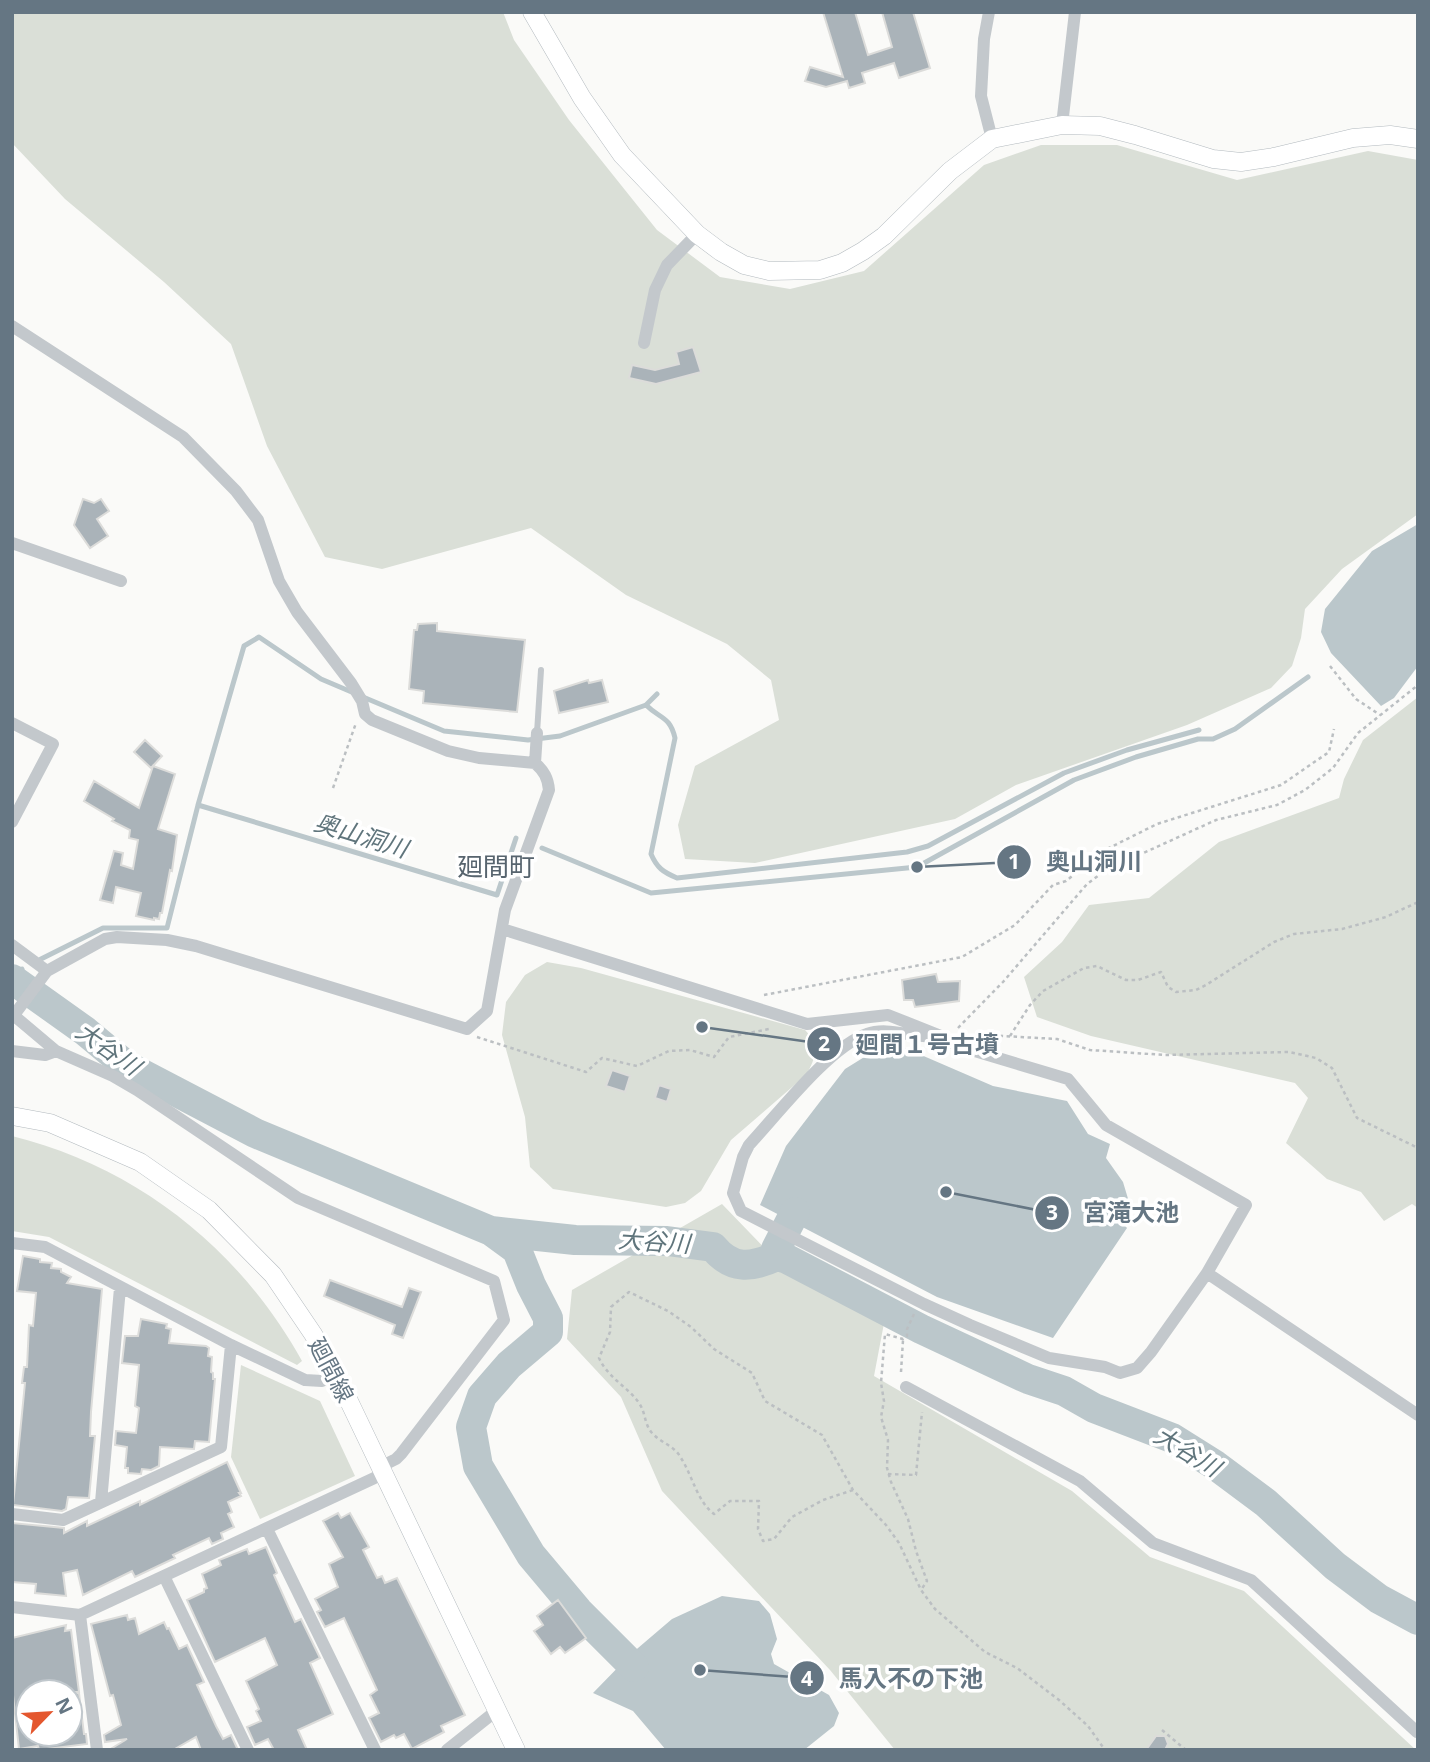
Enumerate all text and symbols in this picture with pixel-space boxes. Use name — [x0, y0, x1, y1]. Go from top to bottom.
water label: 奥山洞川 — [311, 805, 415, 865]
callout: 奥山洞川 — [997, 839, 1156, 884]
text: 奥山洞川 — [1046, 844, 1142, 877]
text: 1 — [1008, 847, 1020, 875]
district label: 廻間町 — [457, 848, 535, 884]
water label: 大谷川 — [70, 1014, 150, 1084]
callout: 廻間１号古墳 — [806, 1022, 1013, 1067]
text: 廻間１号古墳 — [855, 1027, 999, 1060]
text: 2 — [818, 1029, 830, 1057]
callout: 宮滝大池 — [1034, 1191, 1193, 1236]
text: 宮滝大池 — [1083, 1195, 1179, 1228]
text: 3 — [1046, 1198, 1058, 1226]
water label: 大谷川 — [617, 1222, 694, 1260]
street label: 廻間線 — [302, 1332, 362, 1408]
water label: 大谷川 — [1148, 1418, 1230, 1485]
callout: 馬入不の下池 — [790, 1656, 997, 1701]
text: 馬入不の下池 — [839, 1661, 983, 1694]
text: 4 — [801, 1664, 813, 1692]
north arrow — [14, 1678, 84, 1748]
text: N — [49, 1693, 79, 1718]

